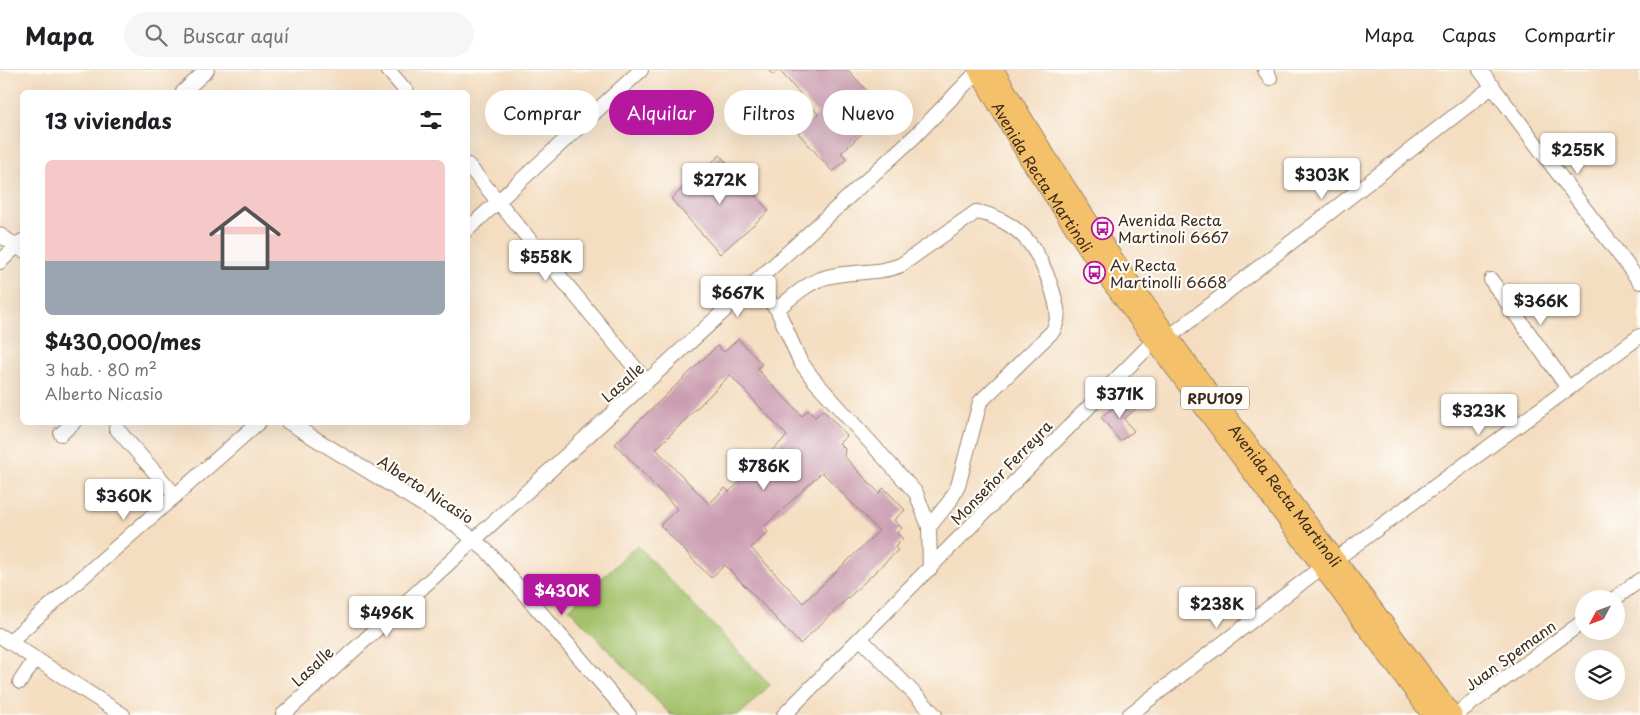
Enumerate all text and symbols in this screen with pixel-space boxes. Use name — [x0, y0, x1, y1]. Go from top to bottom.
search box — [124, 12, 474, 57]
text: Mapa — [25, 17, 94, 53]
icon: search — [142, 21, 170, 49]
text: Buscar aquí — [182, 21, 289, 49]
text: Mapa — [1364, 21, 1414, 48]
text: Capas — [1442, 21, 1496, 48]
text: Compartir — [1524, 21, 1615, 48]
chip: Comprar — [485, 90, 599, 135]
chip: Alquilar — [609, 90, 714, 135]
chip: Filtros — [724, 90, 813, 135]
chip: Nuevo — [823, 90, 913, 135]
street label: Avenida Recta Martinoli — [987, 97, 1099, 257]
text: 13 viviendas — [45, 104, 172, 136]
icon: filters — [417, 106, 445, 134]
pin: $255K — [1543, 132, 1613, 175]
text: $255K — [1551, 137, 1605, 161]
pin: $303K — [1287, 158, 1357, 200]
pin: $272K — [685, 162, 755, 205]
text: $303K — [1295, 162, 1349, 186]
text: $272K — [693, 167, 747, 191]
icon: home — [200, 193, 290, 283]
place label: Avenida Recta Martinoli 6667 — [1118, 208, 1229, 248]
bus stop icon: Avenida Recta Martinoli 6667 — [1090, 216, 1114, 240]
pin: $558K — [511, 240, 581, 282]
text: $558K — [520, 244, 572, 268]
place label: Av Recta Martinolli 6668 — [1110, 253, 1227, 293]
bus stop icon: Av Recta Martinolli 6668 — [1082, 261, 1106, 285]
pin: $667K — [703, 276, 773, 318]
text: $667K — [712, 280, 764, 304]
pin: $366K — [1506, 284, 1576, 326]
text: $366K — [1514, 288, 1568, 312]
text: $430,000/mes — [45, 325, 201, 357]
text: 3 hab. · 80 m² — [45, 357, 157, 381]
street label: Lasalle — [596, 357, 648, 407]
pin: $371K — [1085, 376, 1155, 419]
text: Alberto Nicasio — [45, 381, 163, 405]
text: $371K — [1096, 381, 1144, 405]
road number: RPU109 — [1181, 386, 1249, 409]
pin: $323K — [1444, 394, 1514, 436]
text: $323K — [1452, 398, 1506, 422]
street label: Monseñor Ferreyra — [945, 414, 1058, 529]
street label: Avenida Recta Martinoli — [1224, 419, 1348, 571]
pin: $786K — [729, 448, 799, 491]
street label: Alberto Nicasio — [373, 449, 479, 529]
text: $786K — [738, 453, 790, 477]
pin: $360K — [89, 478, 159, 521]
text: $360K — [96, 483, 152, 507]
pin: $430K — [527, 574, 597, 616]
text: $430K — [534, 578, 590, 602]
pin: $238K — [1182, 586, 1252, 629]
north arrow — [1575, 590, 1625, 640]
map controls — [1575, 590, 1625, 700]
text: $238K — [1190, 591, 1244, 615]
pin: $496K — [352, 596, 422, 638]
text: $496K — [360, 600, 414, 624]
street label: Juan Spemann — [1460, 614, 1560, 696]
street label: Lasalle — [286, 640, 338, 692]
button: layers — [1575, 650, 1625, 700]

